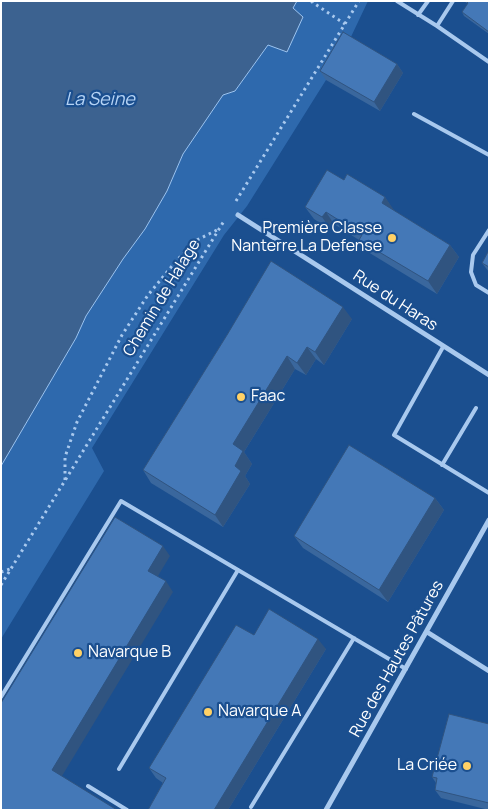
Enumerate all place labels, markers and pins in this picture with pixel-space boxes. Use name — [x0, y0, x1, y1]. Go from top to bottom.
place label: Première Classe Nanterre La Defense — [231, 219, 382, 257]
marker: Première Classe Nanterre La Defense — [386, 232, 398, 244]
place label: Faac — [251, 387, 285, 407]
marker: Faac — [235, 391, 247, 403]
place label: Navarque B — [88, 643, 171, 663]
marker: Navarque B — [72, 647, 84, 659]
place label: Navarque A — [218, 702, 301, 722]
marker: Navarque A — [202, 706, 214, 718]
place label: La Criée — [397, 756, 457, 776]
marker: La Criée — [461, 760, 473, 772]

